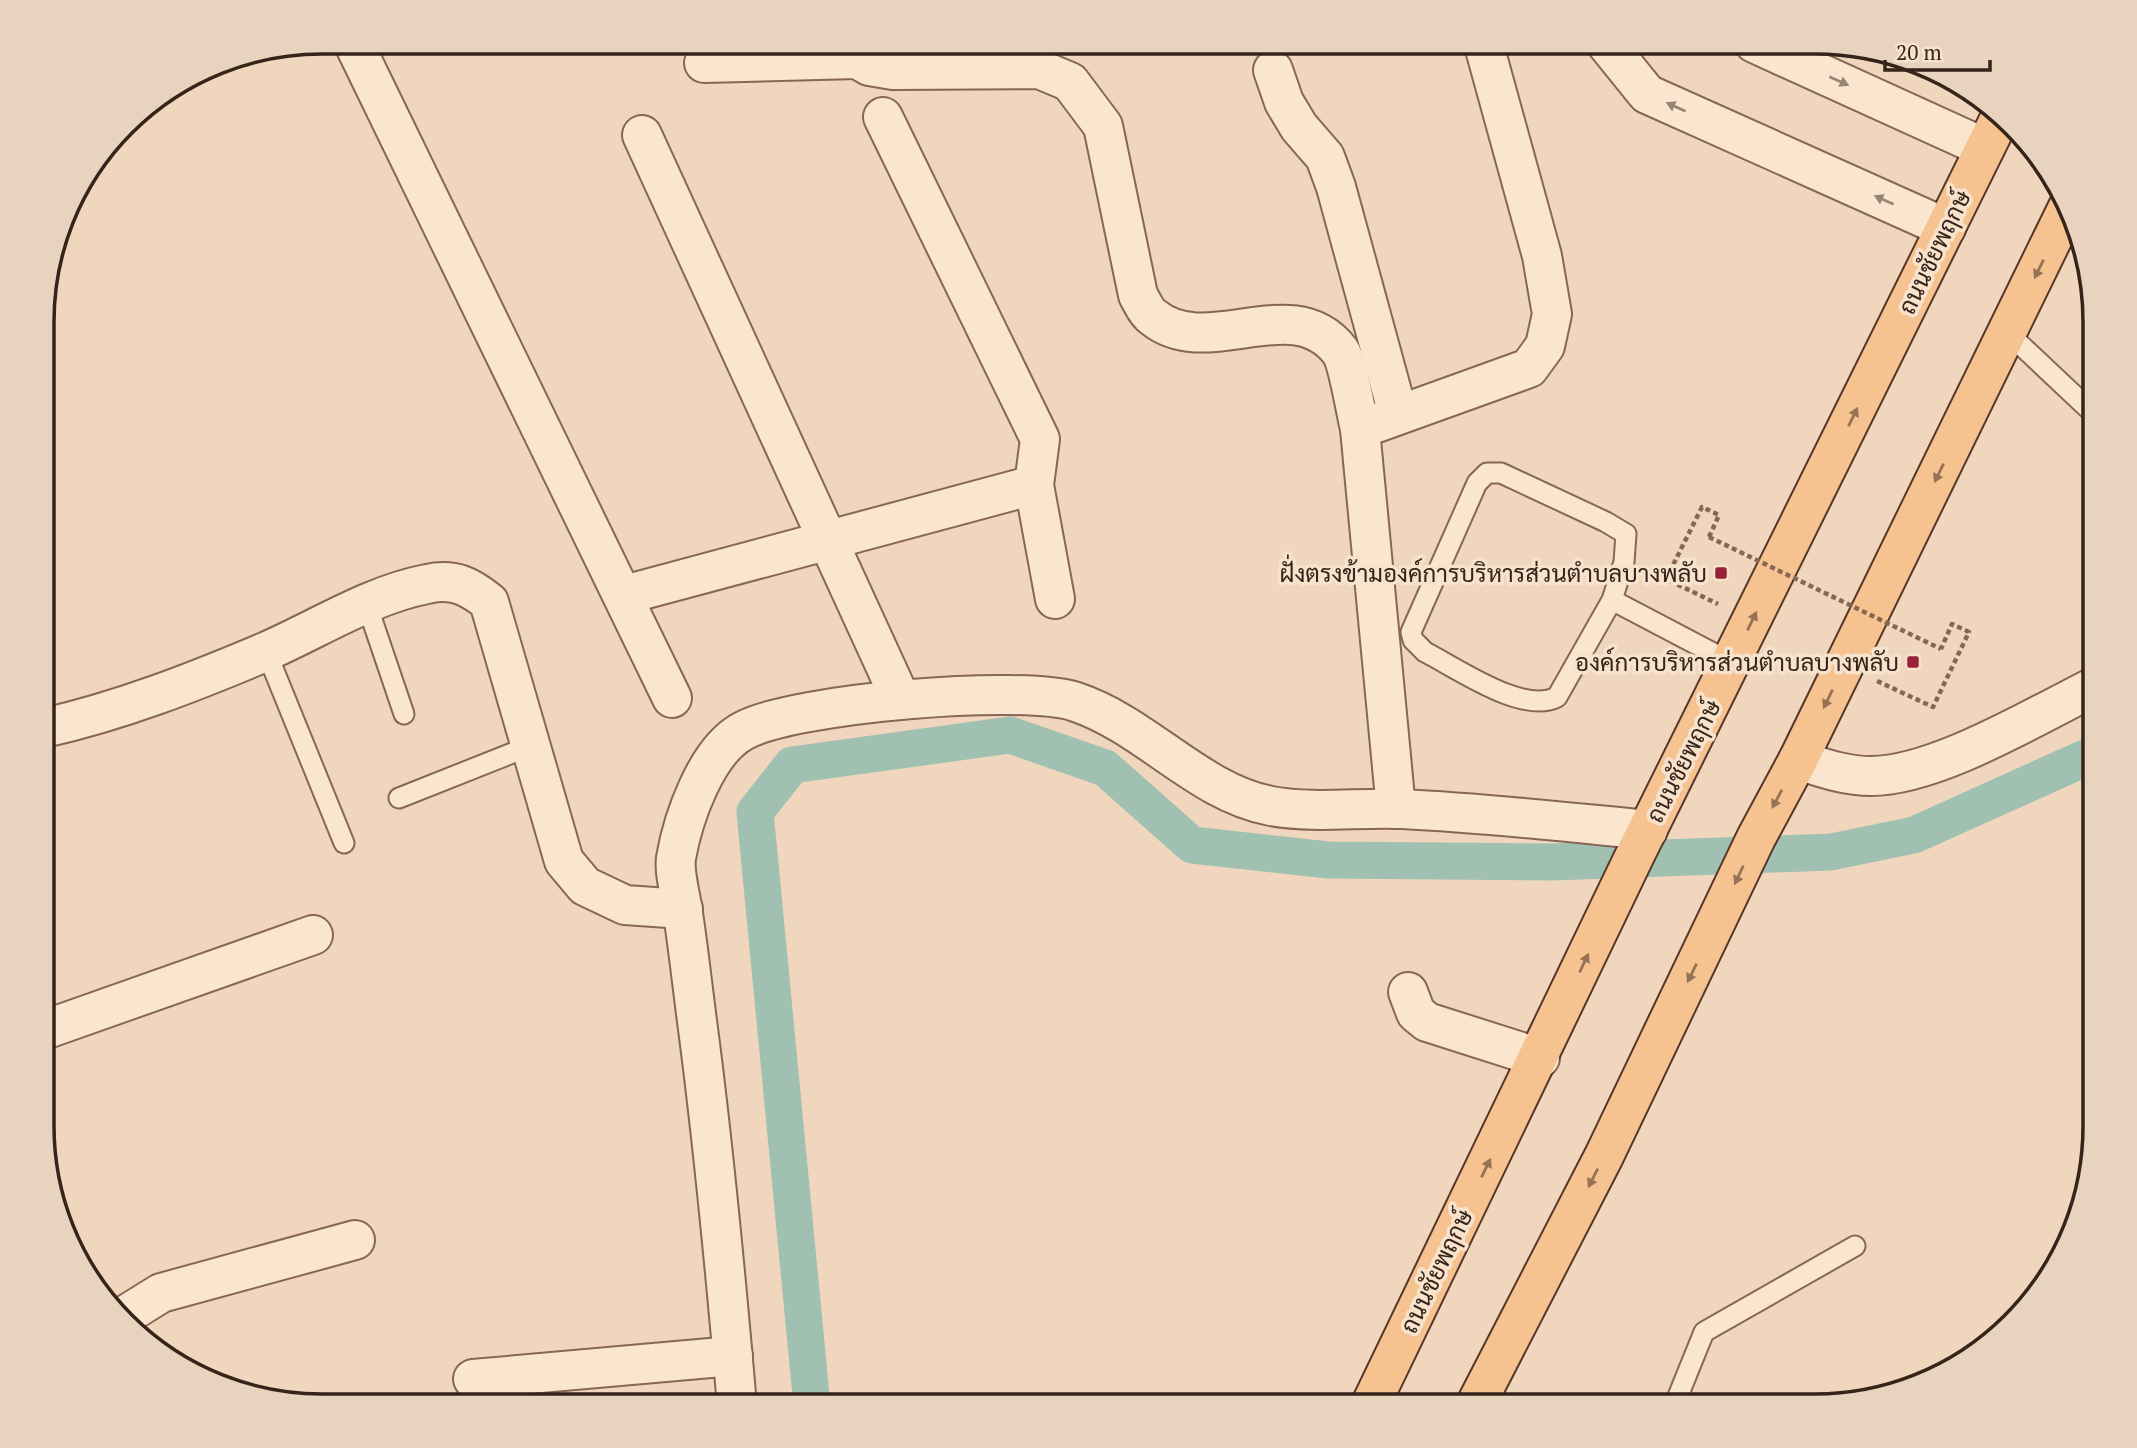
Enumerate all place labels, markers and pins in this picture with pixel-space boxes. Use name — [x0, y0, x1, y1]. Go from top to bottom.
place label: ฝั่งตรงข้ามองค์การบริหารส่วนตำบลบางพลับ — [1280, 554, 1707, 589]
marker: ฝั่งตรงข้ามองค์การบริหารส่วนตำบลบางพลับ — [1713, 565, 1729, 581]
place label: องค์การบริหารส่วนตำบลบางพลับ — [1575, 646, 1899, 678]
marker: องค์การบริหารส่วนตำบลบางพลับ — [1905, 654, 1921, 670]

